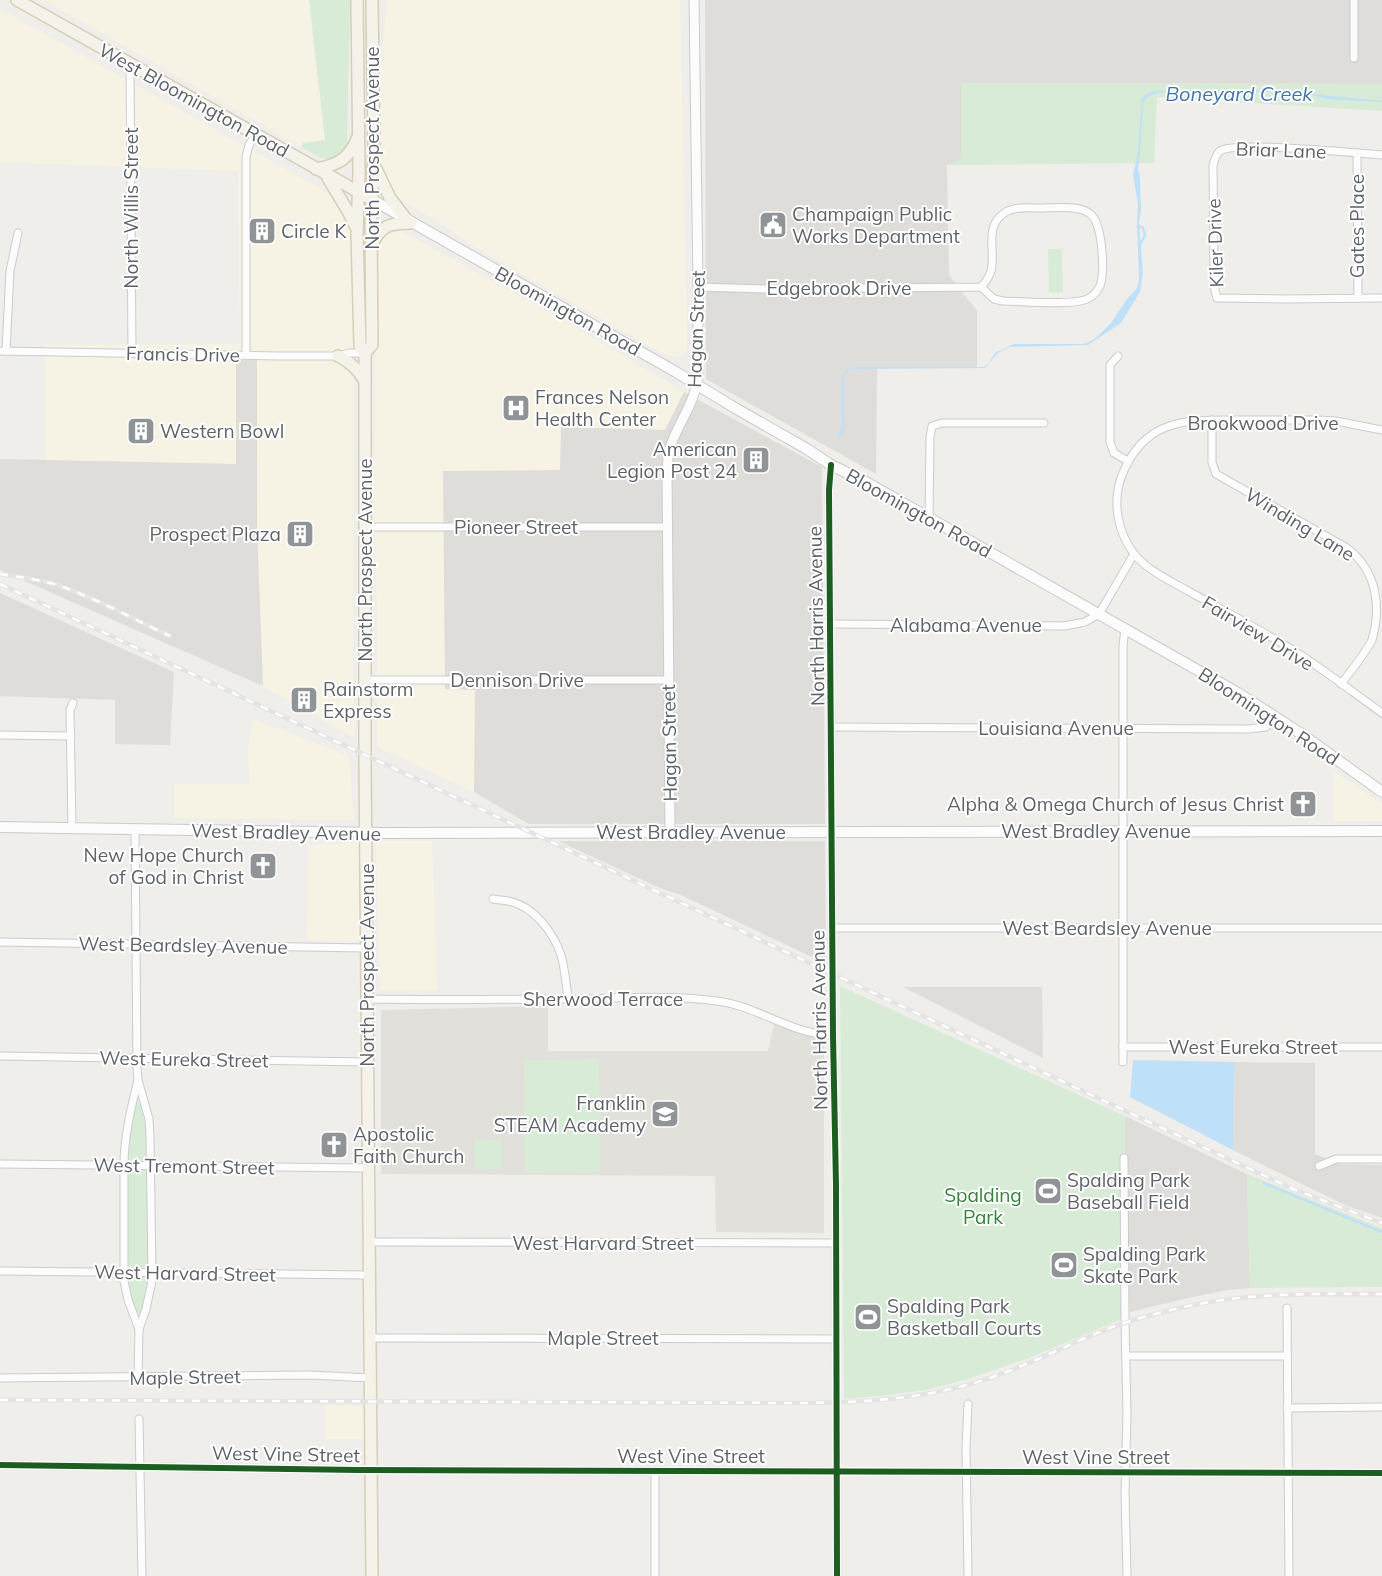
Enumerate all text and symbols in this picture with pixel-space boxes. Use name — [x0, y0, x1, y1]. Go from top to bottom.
street label: West Bloomington Road — [94, 38, 294, 162]
street label: North Prospect Avenue — [360, 46, 384, 250]
water label: Boneyard Creek — [1165, 81, 1313, 106]
street label: North Willis Street — [119, 127, 143, 289]
street label: Briar Lane — [1235, 136, 1327, 164]
street label: Gates Place — [1345, 174, 1369, 278]
street label: Kiler Drive — [1201, 198, 1229, 288]
place label: Champaign Public Works Department — [792, 202, 960, 248]
public building icon: Champaign Public Works Department — [758, 210, 788, 240]
building icon: Circle K — [247, 216, 277, 246]
place label: Circle K — [281, 219, 348, 243]
street label: Bloomington Road — [491, 261, 645, 361]
street label: Hagan Street — [682, 270, 710, 388]
street label: Edgebrook Drive — [767, 276, 911, 300]
street label: Francis Drive — [126, 341, 240, 367]
place label: Frances Nelson Health Center — [535, 385, 669, 431]
hospital icon: Frances Nelson Health Center — [501, 393, 531, 423]
street label: Brookwood Drive — [1187, 411, 1339, 435]
building icon: Western Bowl — [126, 416, 156, 446]
place label: Western Bowl — [160, 419, 284, 443]
place label: American Legion Post 24 — [607, 437, 737, 483]
building icon: American Legion Post 24 — [741, 445, 771, 475]
street label: North Prospect Avenue — [353, 458, 377, 662]
street label: Bloomington Road — [842, 463, 996, 563]
street label: Winding Lane — [1241, 482, 1359, 566]
street label: Pioneer Street — [454, 515, 578, 539]
building icon: Prospect Plaza — [285, 519, 315, 549]
place label: Prospect Plaza — [150, 522, 281, 546]
street label: North Harris Avenue — [802, 526, 830, 706]
street label: Fairview Drive — [1198, 590, 1318, 676]
street label: Alabama Avenue — [890, 613, 1042, 637]
street label: Bloomington Road — [1194, 662, 1344, 770]
street label: Dennison Drive — [450, 668, 584, 692]
place label: Rainstorm Express — [323, 677, 413, 723]
street label: Hagan Street — [656, 684, 682, 802]
building icon: Rainstorm Express — [289, 685, 319, 715]
street label: Louisiana Avenue — [978, 716, 1134, 740]
church icon: Alpha & Omega Church of Jesus Christ — [1288, 789, 1318, 819]
place label: Alpha & Omega Church of Jesus Christ — [947, 792, 1284, 816]
street label: West Bradley Avenue — [191, 818, 381, 846]
street label: West Bradley Avenue — [1001, 819, 1191, 843]
street label: West Bradley Avenue — [596, 820, 786, 844]
place label: New Hope Church of God in Christ — [84, 843, 244, 889]
church icon: New Hope Church of God in Christ — [248, 851, 278, 881]
street label: North Prospect Avenue — [355, 863, 379, 1067]
street label: West Beardsley Avenue — [1002, 916, 1212, 940]
street label: North Harris Avenue — [805, 930, 833, 1110]
street label: West Beardsley Avenue — [78, 931, 288, 959]
street label: Sherwood Terrace — [523, 987, 683, 1011]
street label: West Eureka Street — [1168, 1035, 1338, 1059]
street label: West Eureka Street — [99, 1046, 269, 1072]
place label: Franklin STEAM Academy — [494, 1091, 646, 1137]
school or university icon: Franklin STEAM Academy — [650, 1099, 680, 1129]
place label: Apostolic Faith Church — [353, 1122, 464, 1168]
church icon: Apostolic Faith Church — [319, 1130, 349, 1160]
street label: West Tremont Street — [93, 1152, 275, 1180]
place label: Spalding Park Baseball Field — [1067, 1168, 1190, 1214]
sports icon: Spalding Park Baseball Field — [1033, 1176, 1063, 1206]
park label: Spalding Park — [944, 1183, 1022, 1229]
street label: West Harvard Street — [512, 1231, 694, 1255]
place label: Spalding Park Skate Park — [1083, 1242, 1206, 1288]
sports icon: Spalding Park Skate Park — [1049, 1250, 1079, 1280]
street label: West Harvard Street — [94, 1259, 276, 1287]
place label: Spalding Park Basketball Courts — [887, 1294, 1042, 1340]
sports icon: Spalding Park Basketball Courts — [853, 1302, 883, 1332]
street label: Maple Street — [547, 1326, 659, 1350]
street label: Maple Street — [129, 1364, 241, 1390]
street label: West Vine Street — [212, 1441, 361, 1467]
street label: West Vine Street — [617, 1444, 765, 1468]
street label: West Vine Street — [1022, 1445, 1170, 1469]

